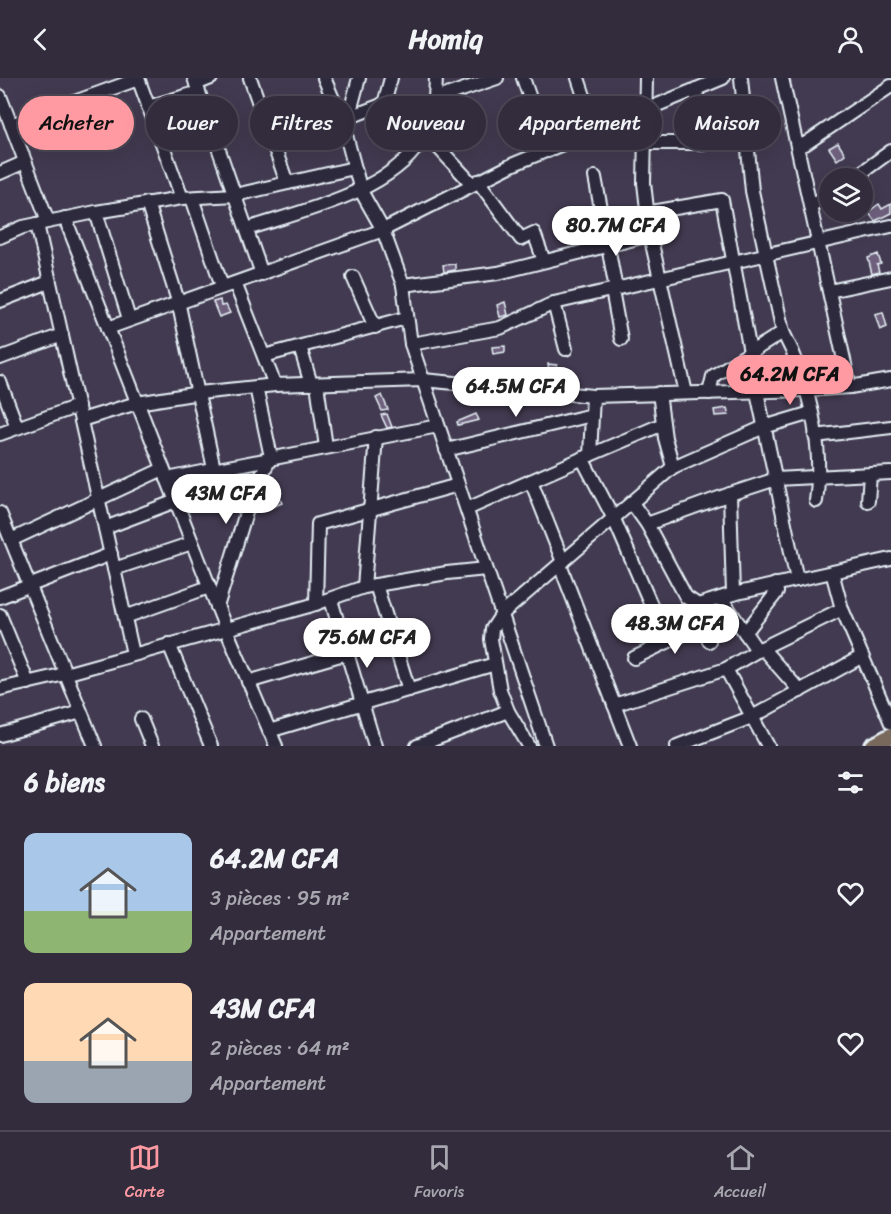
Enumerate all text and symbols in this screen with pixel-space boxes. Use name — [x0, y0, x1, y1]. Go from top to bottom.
text: Homiq — [408, 15, 483, 63]
icon: back — [24, 23, 57, 56]
icon: person — [834, 23, 867, 56]
chip: Acheter — [18, 96, 134, 150]
chip: Louer — [146, 96, 238, 150]
chip: Filtres — [250, 96, 354, 150]
chip: Nouveau — [366, 96, 486, 150]
chip: Appartement — [498, 96, 662, 150]
chip: Maison — [674, 96, 781, 150]
map controls — [819, 168, 873, 222]
button: layers — [819, 168, 873, 222]
pin: 80.7M CFA — [547, 206, 685, 257]
text: 80.7M CFA — [566, 208, 666, 243]
pin: 64.2M CFA — [721, 355, 859, 406]
text: 64.2M CFA — [740, 357, 840, 392]
pin: 64.5M CFA — [447, 367, 585, 418]
text: 64.5M CFA — [466, 369, 566, 404]
pin: 43M CFA — [171, 474, 281, 525]
text: 43M CFA — [185, 476, 267, 511]
pin: 48.3M CFA — [606, 604, 744, 655]
text: 48.3M CFA — [625, 606, 725, 641]
pin: 75.6M CFA — [298, 618, 436, 669]
text: 75.6M CFA — [317, 620, 417, 655]
text: 6 biens — [24, 759, 105, 805]
icon: filters — [834, 766, 867, 799]
text: 64.2M CFA — [210, 835, 339, 881]
icon: home — [72, 857, 144, 929]
icon: heart — [834, 877, 867, 910]
text: 3 pièces · 95 m² — [210, 881, 350, 916]
text: Appartement — [210, 916, 326, 951]
text: 43M CFA — [210, 985, 316, 1031]
icon: home — [72, 1007, 144, 1079]
icon: heart — [834, 1027, 867, 1060]
text: 2 pièces · 64 m² — [210, 1031, 350, 1066]
text: Appartement — [210, 1066, 326, 1101]
tab: Carte — [125, 1141, 165, 1206]
tab: Favoris — [414, 1141, 464, 1206]
tab: Accueil — [714, 1141, 766, 1206]

